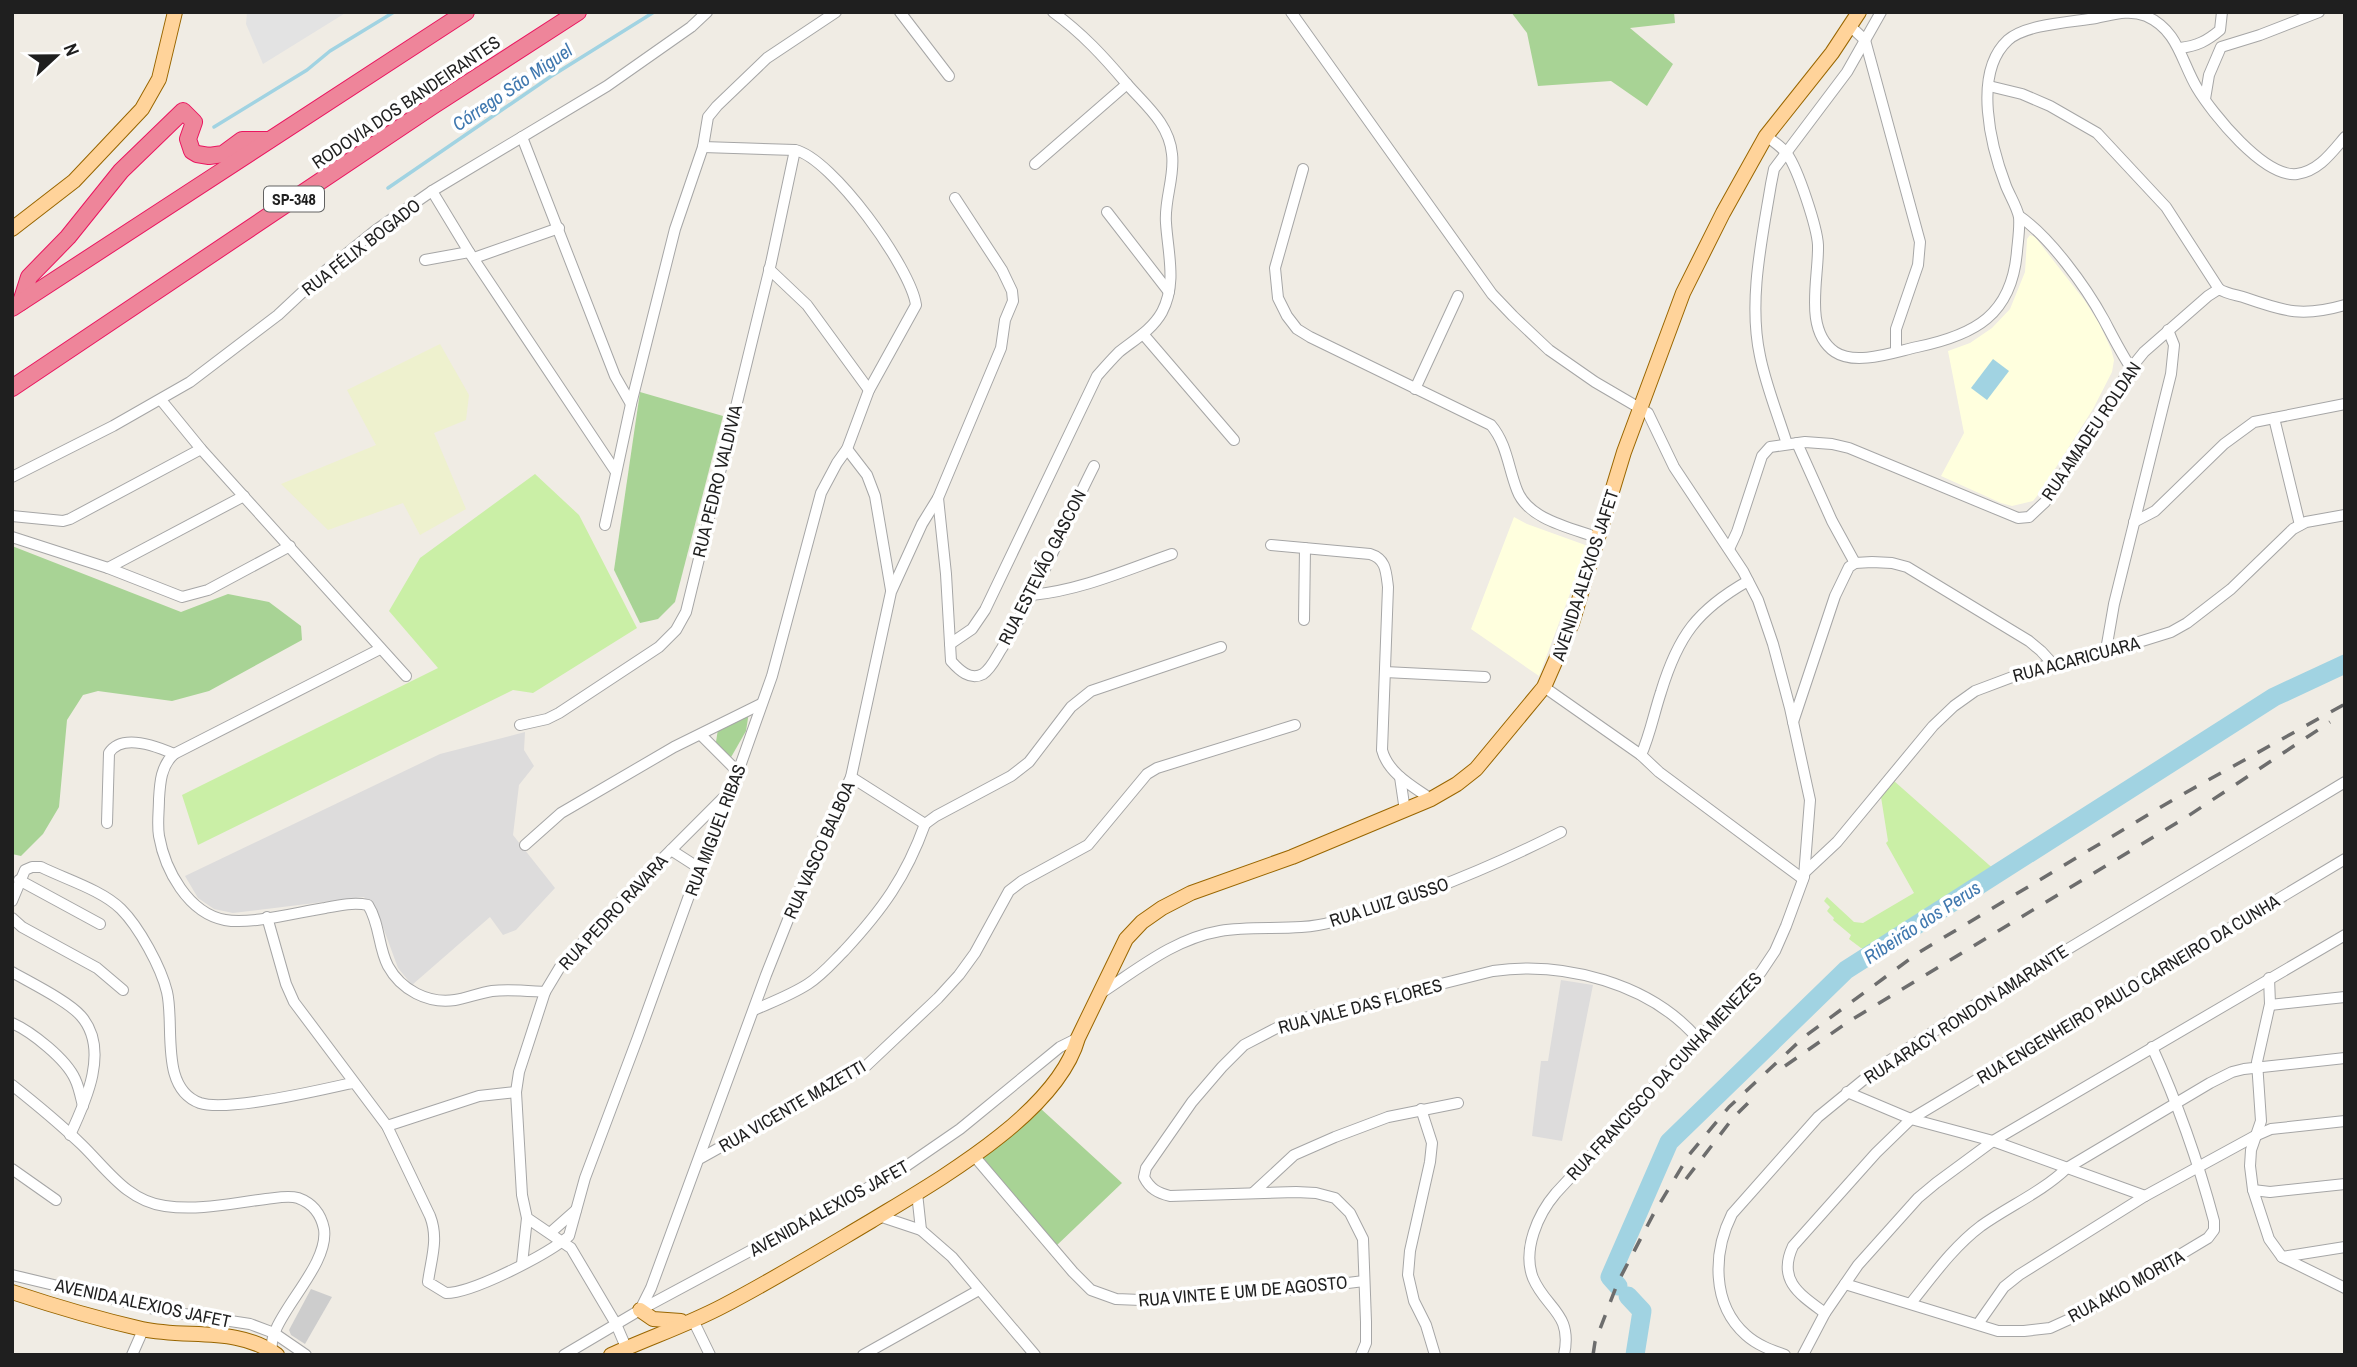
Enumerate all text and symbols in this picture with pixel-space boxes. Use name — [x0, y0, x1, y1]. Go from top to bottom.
north arrow — [21, 21, 91, 91]
street label: RODOVIA DOS BANDEIRANTES — [307, 29, 505, 175]
water label: Córrego São Miguel — [447, 37, 578, 137]
text: N — [58, 40, 86, 60]
road number: SP-348 — [264, 186, 324, 211]
street label: RUA FÉLIX BOGADO — [296, 193, 426, 301]
street label: RUA AMADEU ROLDAN — [2035, 357, 2147, 505]
street label: RUA PEDRO VALDIVIA — [686, 402, 748, 560]
street label: RUA ESTEVÃO GASCON — [992, 485, 1092, 649]
street label: AVENIDA ALEXIOS JAFET — [1545, 486, 1624, 665]
street label: RUA ACARICUARA — [2010, 630, 2142, 688]
street label: RUA MIGUEL RIBAS — [678, 761, 752, 899]
street label: RUA VASCO BALBOA — [777, 777, 861, 923]
street label: RUA PEDRO RAVARA — [553, 849, 673, 975]
street label: RUA LUIZ GUSSO — [1326, 871, 1452, 933]
water label: Ribeirão dos Perus — [1859, 874, 1986, 969]
street label: RUA ENGENHEIRO PAULO CARNEIRO DA CUNHA — [1972, 888, 2284, 1090]
street label: RUA ARACY RONDON AMARANTE — [1859, 938, 2073, 1090]
street label: RUA FRANCISCO DA CUNHA MENEZES — [1561, 966, 1767, 1186]
street label: RUA VALE DAS FLORES — [1275, 972, 1445, 1040]
street label: RUA VICENTE MAZETTI — [714, 1054, 870, 1158]
street label: AVENIDA ALEXIOS JAFET — [744, 1154, 913, 1263]
street label: RUA AKIO MORITA — [2063, 1244, 2189, 1328]
street label: RUA VINTE E UM DE AGOSTO — [1137, 1269, 1349, 1313]
street label: AVENIDA ALEXIOS JAFET — [52, 1272, 233, 1334]

